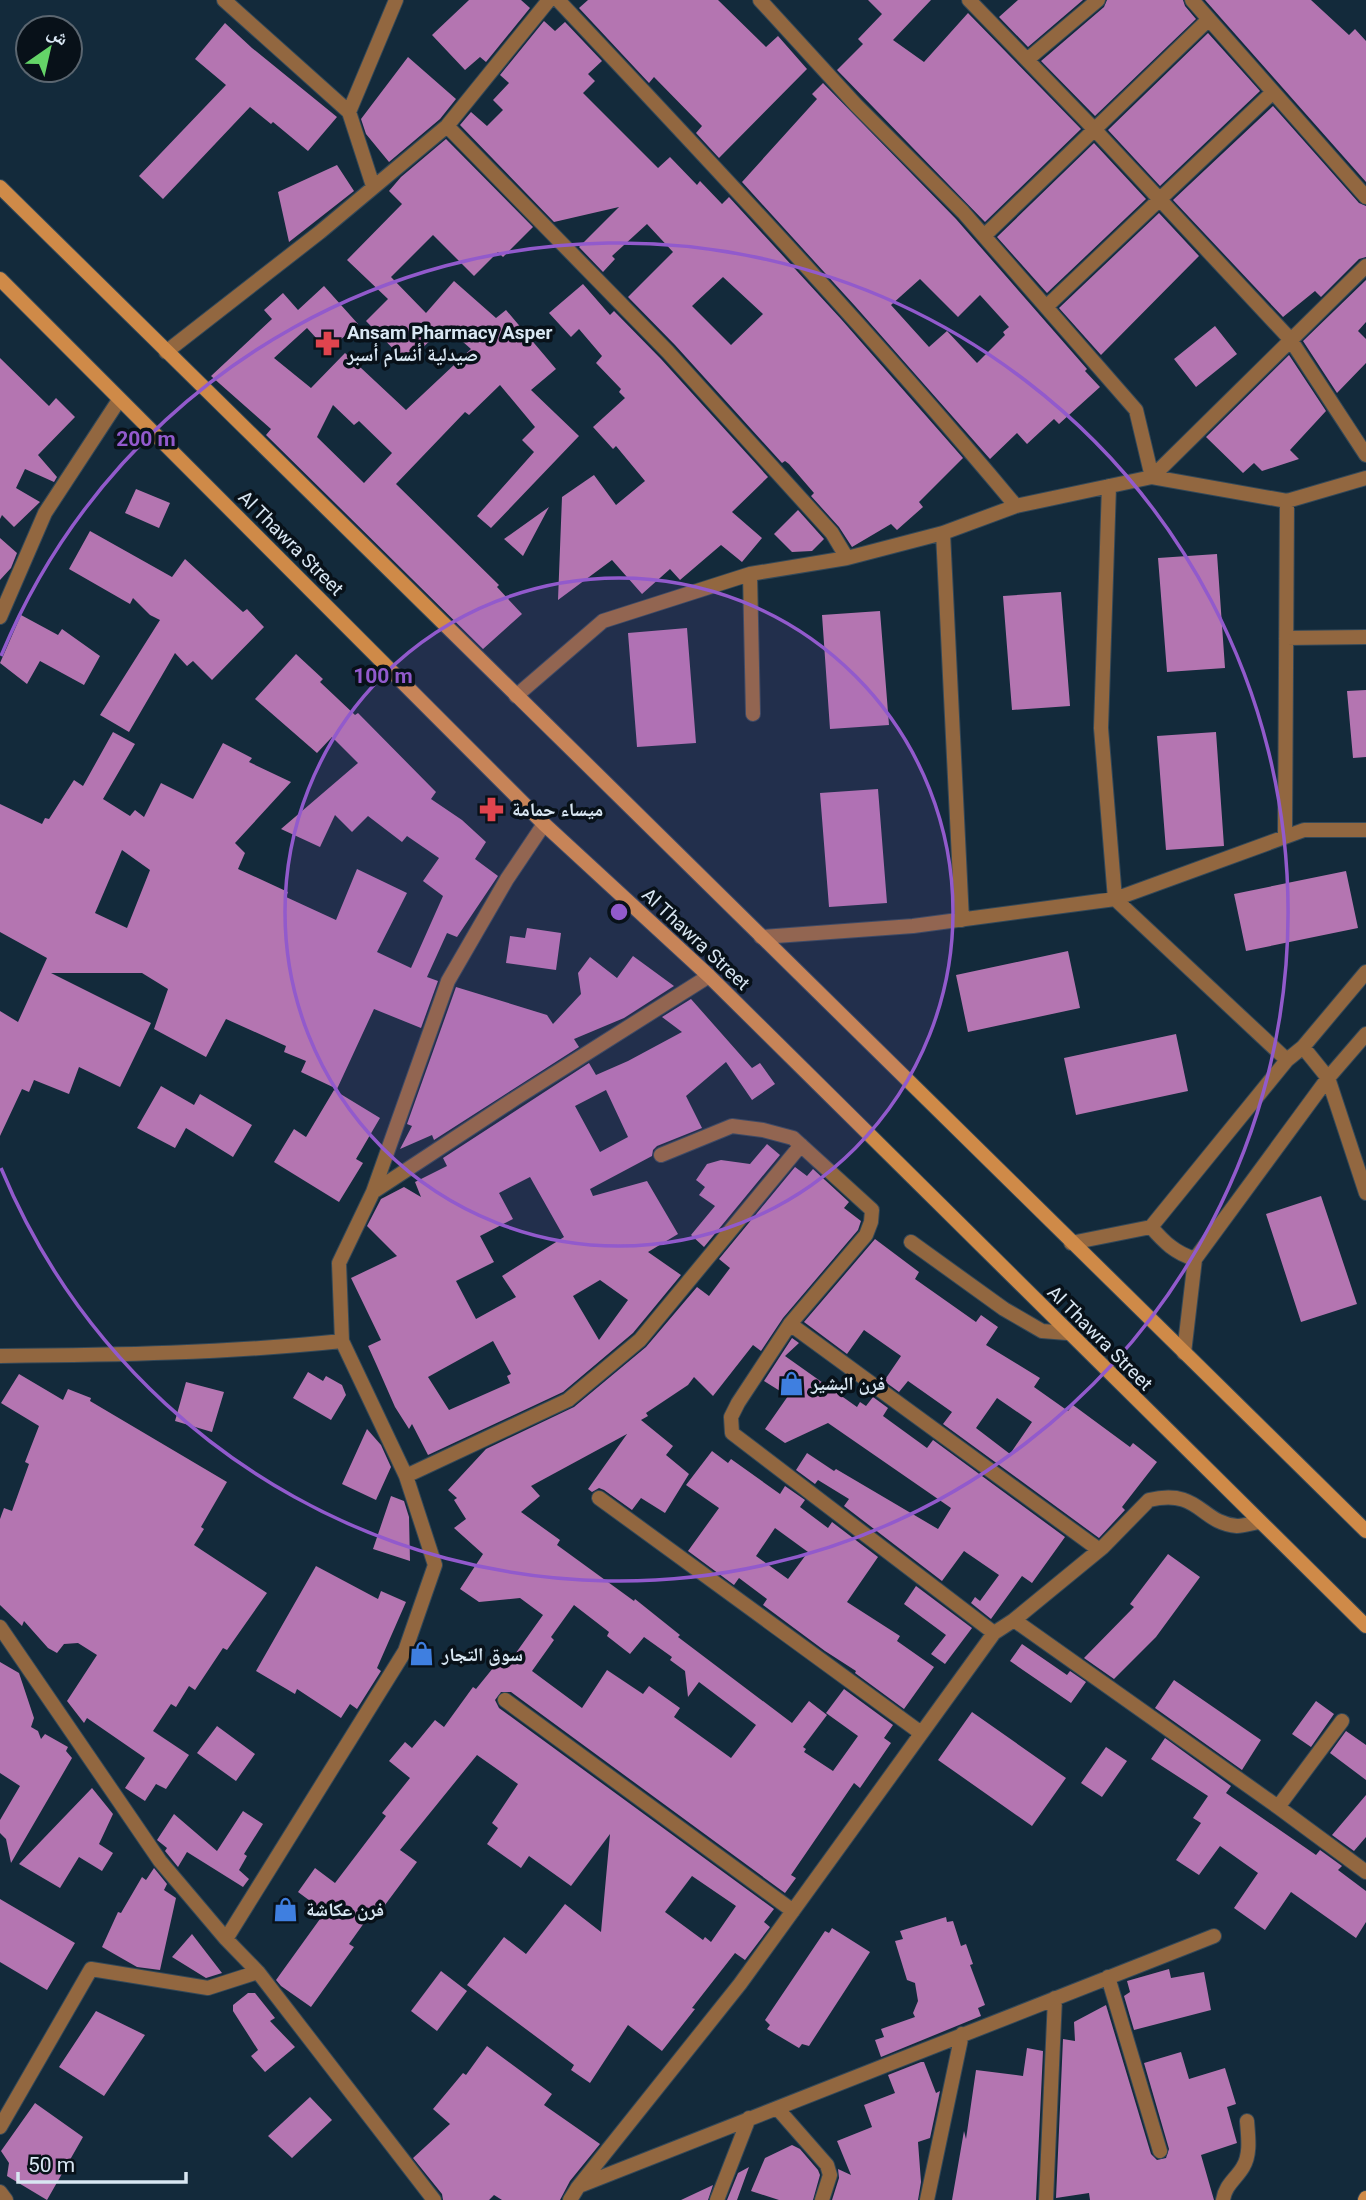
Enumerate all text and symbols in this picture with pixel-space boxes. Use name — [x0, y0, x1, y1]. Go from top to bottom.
north arrow — [14, 14, 84, 84]
text: ش — [43, 20, 73, 50]
place label: Ansam Pharmacy Asper صيدلية أنسام أسبر — [346, 321, 553, 368]
pharmacy icon: Ansam Pharmacy Asper صيدلية أنسام أسبر — [313, 329, 341, 357]
text: 200 m — [116, 427, 176, 451]
street label: Al Thawra Street — [234, 486, 348, 600]
text: 100 m — [353, 664, 413, 688]
pharmacy icon: ميساء حمامة — [478, 795, 506, 823]
place label: ميساء حمامة — [512, 798, 603, 821]
street label: Al Thawra Street — [637, 883, 755, 995]
centre of rings — [607, 900, 631, 924]
street label: Al Thawra Street — [1043, 1281, 1157, 1395]
shop icon: فرن البشير — [777, 1369, 805, 1397]
place label: فرن البشير — [810, 1372, 885, 1395]
shop icon: سوق التجار — [408, 1640, 436, 1668]
place label: سوق التجار — [441, 1643, 523, 1666]
shop icon: فرن عكاشة — [272, 1895, 300, 1923]
place label: فرن عكاشة — [306, 1898, 384, 1921]
scale bar — [18, 2140, 186, 2184]
text: 50 m — [28, 2153, 75, 2177]

